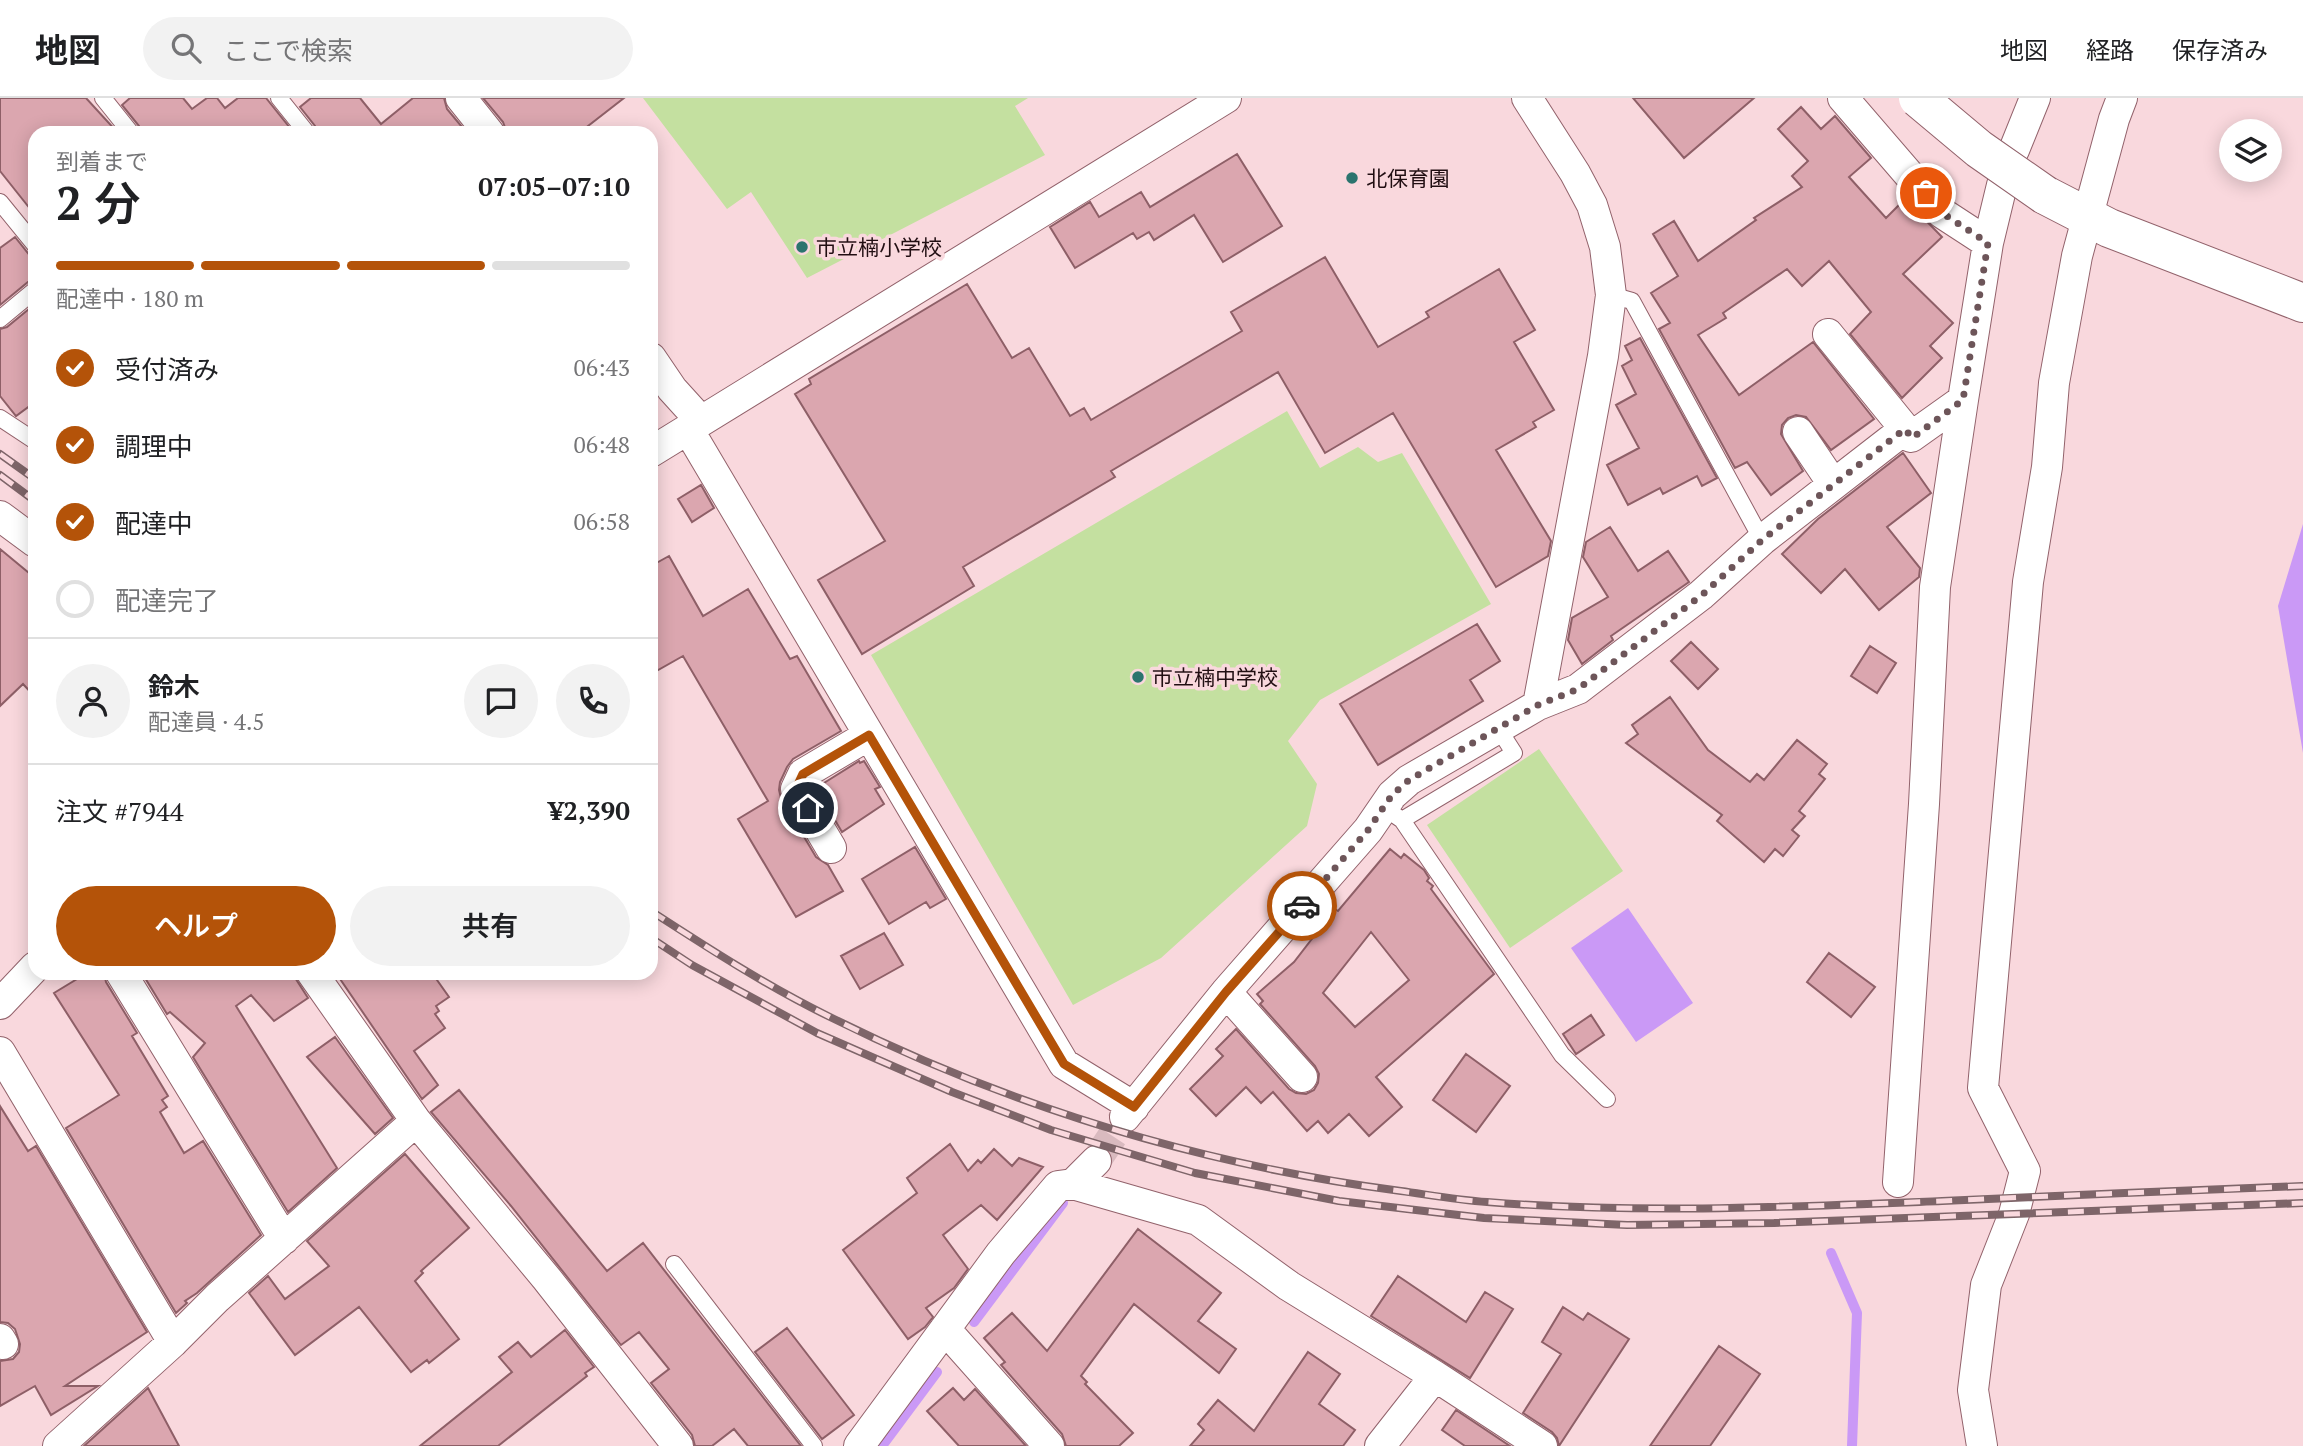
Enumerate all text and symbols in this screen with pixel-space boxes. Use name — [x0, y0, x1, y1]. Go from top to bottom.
search box — [143, 17, 633, 80]
text: 地図 — [35, 28, 101, 71]
icon: search — [167, 29, 205, 67]
text: ここで検索 — [223, 33, 353, 67]
text: 地図 — [2000, 34, 2048, 66]
text: 経路 — [2086, 34, 2134, 66]
text: 保存済み — [2172, 34, 2268, 66]
map controls — [2219, 119, 2282, 182]
button: layers — [2219, 119, 2282, 182]
text: 到着まで — [56, 146, 148, 177]
pin — [1896, 163, 1956, 223]
place label: 北保育園 — [1366, 164, 1450, 192]
text: 07:05–07:10 — [478, 169, 630, 203]
marker: 北保育園 — [1344, 170, 1360, 186]
text: 2 分 — [56, 172, 140, 233]
icon: bag — [1907, 174, 1945, 212]
place label: 市立楠小学校 — [816, 233, 942, 261]
marker: 市立楠小学校 — [794, 239, 810, 255]
text: 配達中 · 180 m — [56, 283, 204, 314]
icon: check — [56, 349, 94, 387]
text: 受付済み — [115, 352, 219, 386]
text: 06:43 — [573, 352, 630, 383]
icon: check — [56, 426, 94, 464]
text: 調理中 — [115, 429, 193, 463]
text: 06:48 — [573, 429, 630, 460]
icon: check — [56, 503, 94, 541]
text: 配達中 — [115, 506, 193, 540]
text: 06:58 — [573, 506, 630, 537]
text: 配達完了 — [115, 583, 219, 617]
place label: 市立楠中学校 — [1152, 663, 1278, 691]
button: person — [56, 664, 130, 738]
button: chat — [464, 664, 538, 738]
button: phone — [556, 664, 630, 738]
text: 鈴木 — [148, 669, 200, 703]
marker: 市立楠中学校 — [1130, 669, 1146, 685]
text: 配達員 · 4.5 — [148, 706, 265, 737]
pin — [778, 778, 838, 838]
icon: home — [789, 789, 827, 827]
text: ¥2,390 — [549, 793, 630, 827]
text: 注文 #7944 — [56, 794, 184, 828]
courier — [1267, 871, 1337, 941]
button: ヘルプ — [56, 886, 336, 966]
button: 共有 — [350, 886, 630, 966]
icon: car — [1283, 887, 1321, 925]

